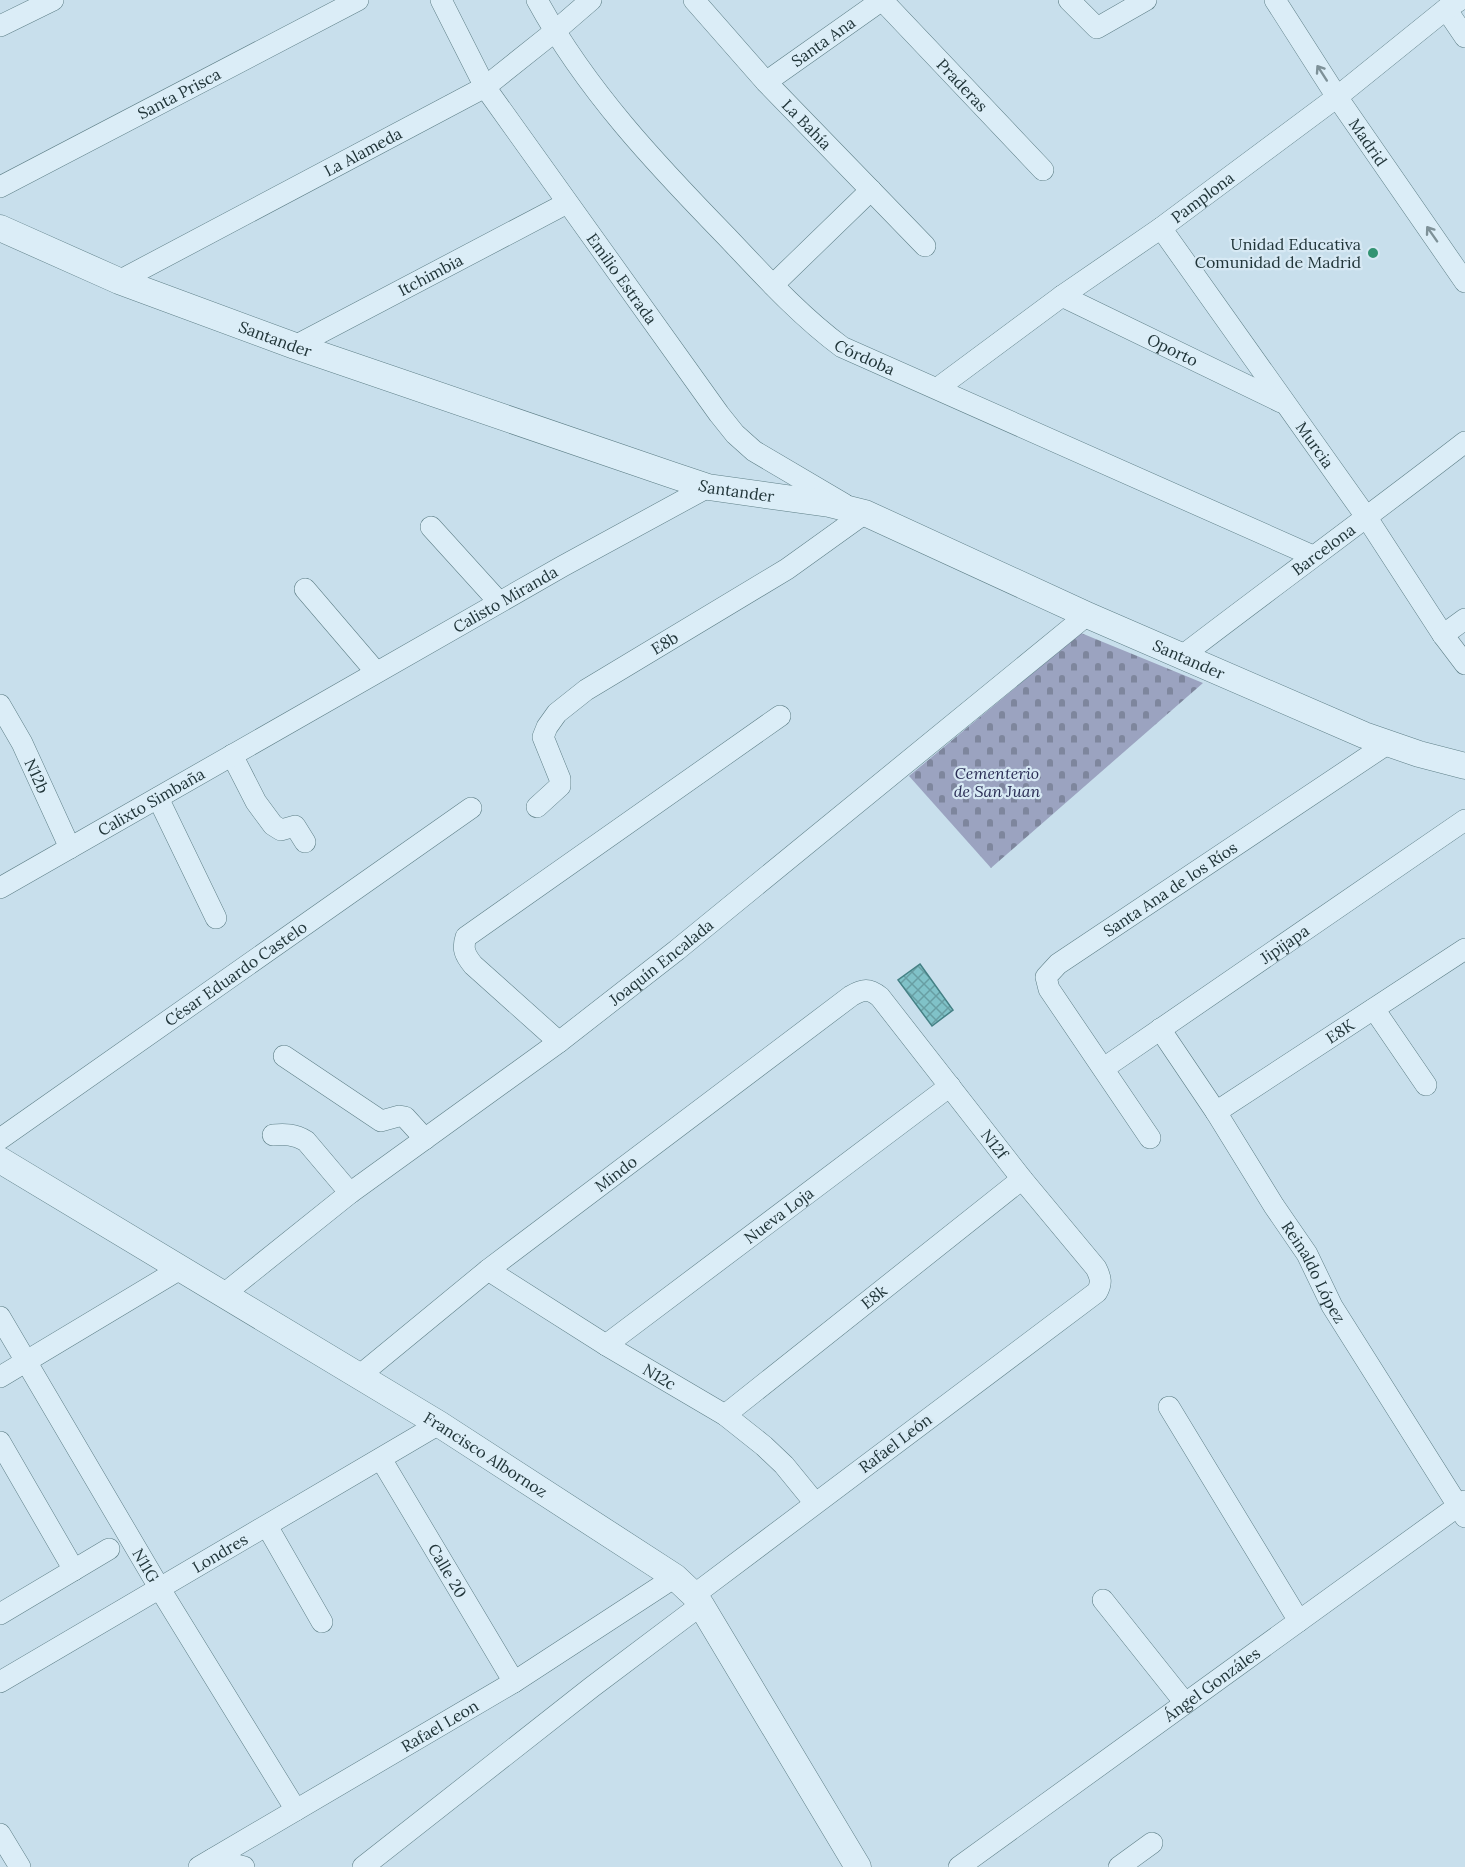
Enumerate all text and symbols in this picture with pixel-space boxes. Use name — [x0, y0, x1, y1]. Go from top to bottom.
street label: Santa Ana — [787, 12, 859, 71]
street label: Praderas — [933, 54, 992, 116]
street label: Santa Prisca — [134, 64, 224, 123]
one-way arrow — [1315, 65, 1327, 82]
street label: La Bahía — [778, 95, 836, 154]
street label: Madrid — [1345, 114, 1392, 170]
street label: La Alameda — [320, 123, 405, 181]
street label: Pamplona — [1167, 167, 1238, 227]
one-way arrow — [1426, 226, 1438, 242]
street label: Emilio Estrada — [583, 229, 662, 328]
place label: Unidad Educativa Comunidad de Madrid — [1195, 234, 1361, 272]
marker: Unidad Educativa Comunidad de Madrid — [1366, 246, 1380, 260]
street label: Itchimbia — [395, 250, 466, 300]
street label: Santander — [236, 316, 315, 361]
street label: Oporto — [1144, 329, 1201, 370]
street label: Córdoba — [830, 335, 898, 379]
street label: Murcia — [1292, 418, 1338, 472]
street label: Santander — [696, 475, 776, 506]
street label: Barcelona — [1288, 519, 1359, 580]
street label: Calisto Miranda — [449, 561, 561, 637]
street label: E8b — [647, 627, 682, 659]
street label: Santander — [1150, 635, 1228, 684]
street label: N12b — [20, 755, 54, 796]
street label: Calixto Simbaña — [94, 763, 208, 840]
park label: Cementerio de San Juan — [954, 763, 1040, 801]
street label: Santa Ana de los Ríos — [1099, 837, 1241, 941]
street label: Joaquín Encalada — [604, 915, 717, 1010]
street label: César Eduardo Castelo — [161, 916, 311, 1030]
street label: Jipijapa — [1255, 920, 1313, 968]
street label: E8K — [1322, 1014, 1358, 1047]
street label: N12f — [977, 1125, 1013, 1164]
street label: Mindo — [591, 1151, 641, 1196]
street label: Nueva Loja — [740, 1182, 817, 1248]
street label: Reinaldo López — [1277, 1217, 1350, 1327]
street label: E8k — [857, 1280, 891, 1313]
street label: N12c — [639, 1359, 680, 1394]
street label: Francisco Albornoz — [420, 1407, 551, 1502]
street label: Rafael León — [855, 1409, 936, 1477]
street label: Londres — [189, 1529, 251, 1577]
street label: Calle 20 — [424, 1540, 471, 1601]
street label: N11G — [128, 1545, 164, 1586]
street label: Ángel Gonzáles — [1159, 1643, 1264, 1726]
street label: Rafael Leon — [397, 1695, 482, 1756]

